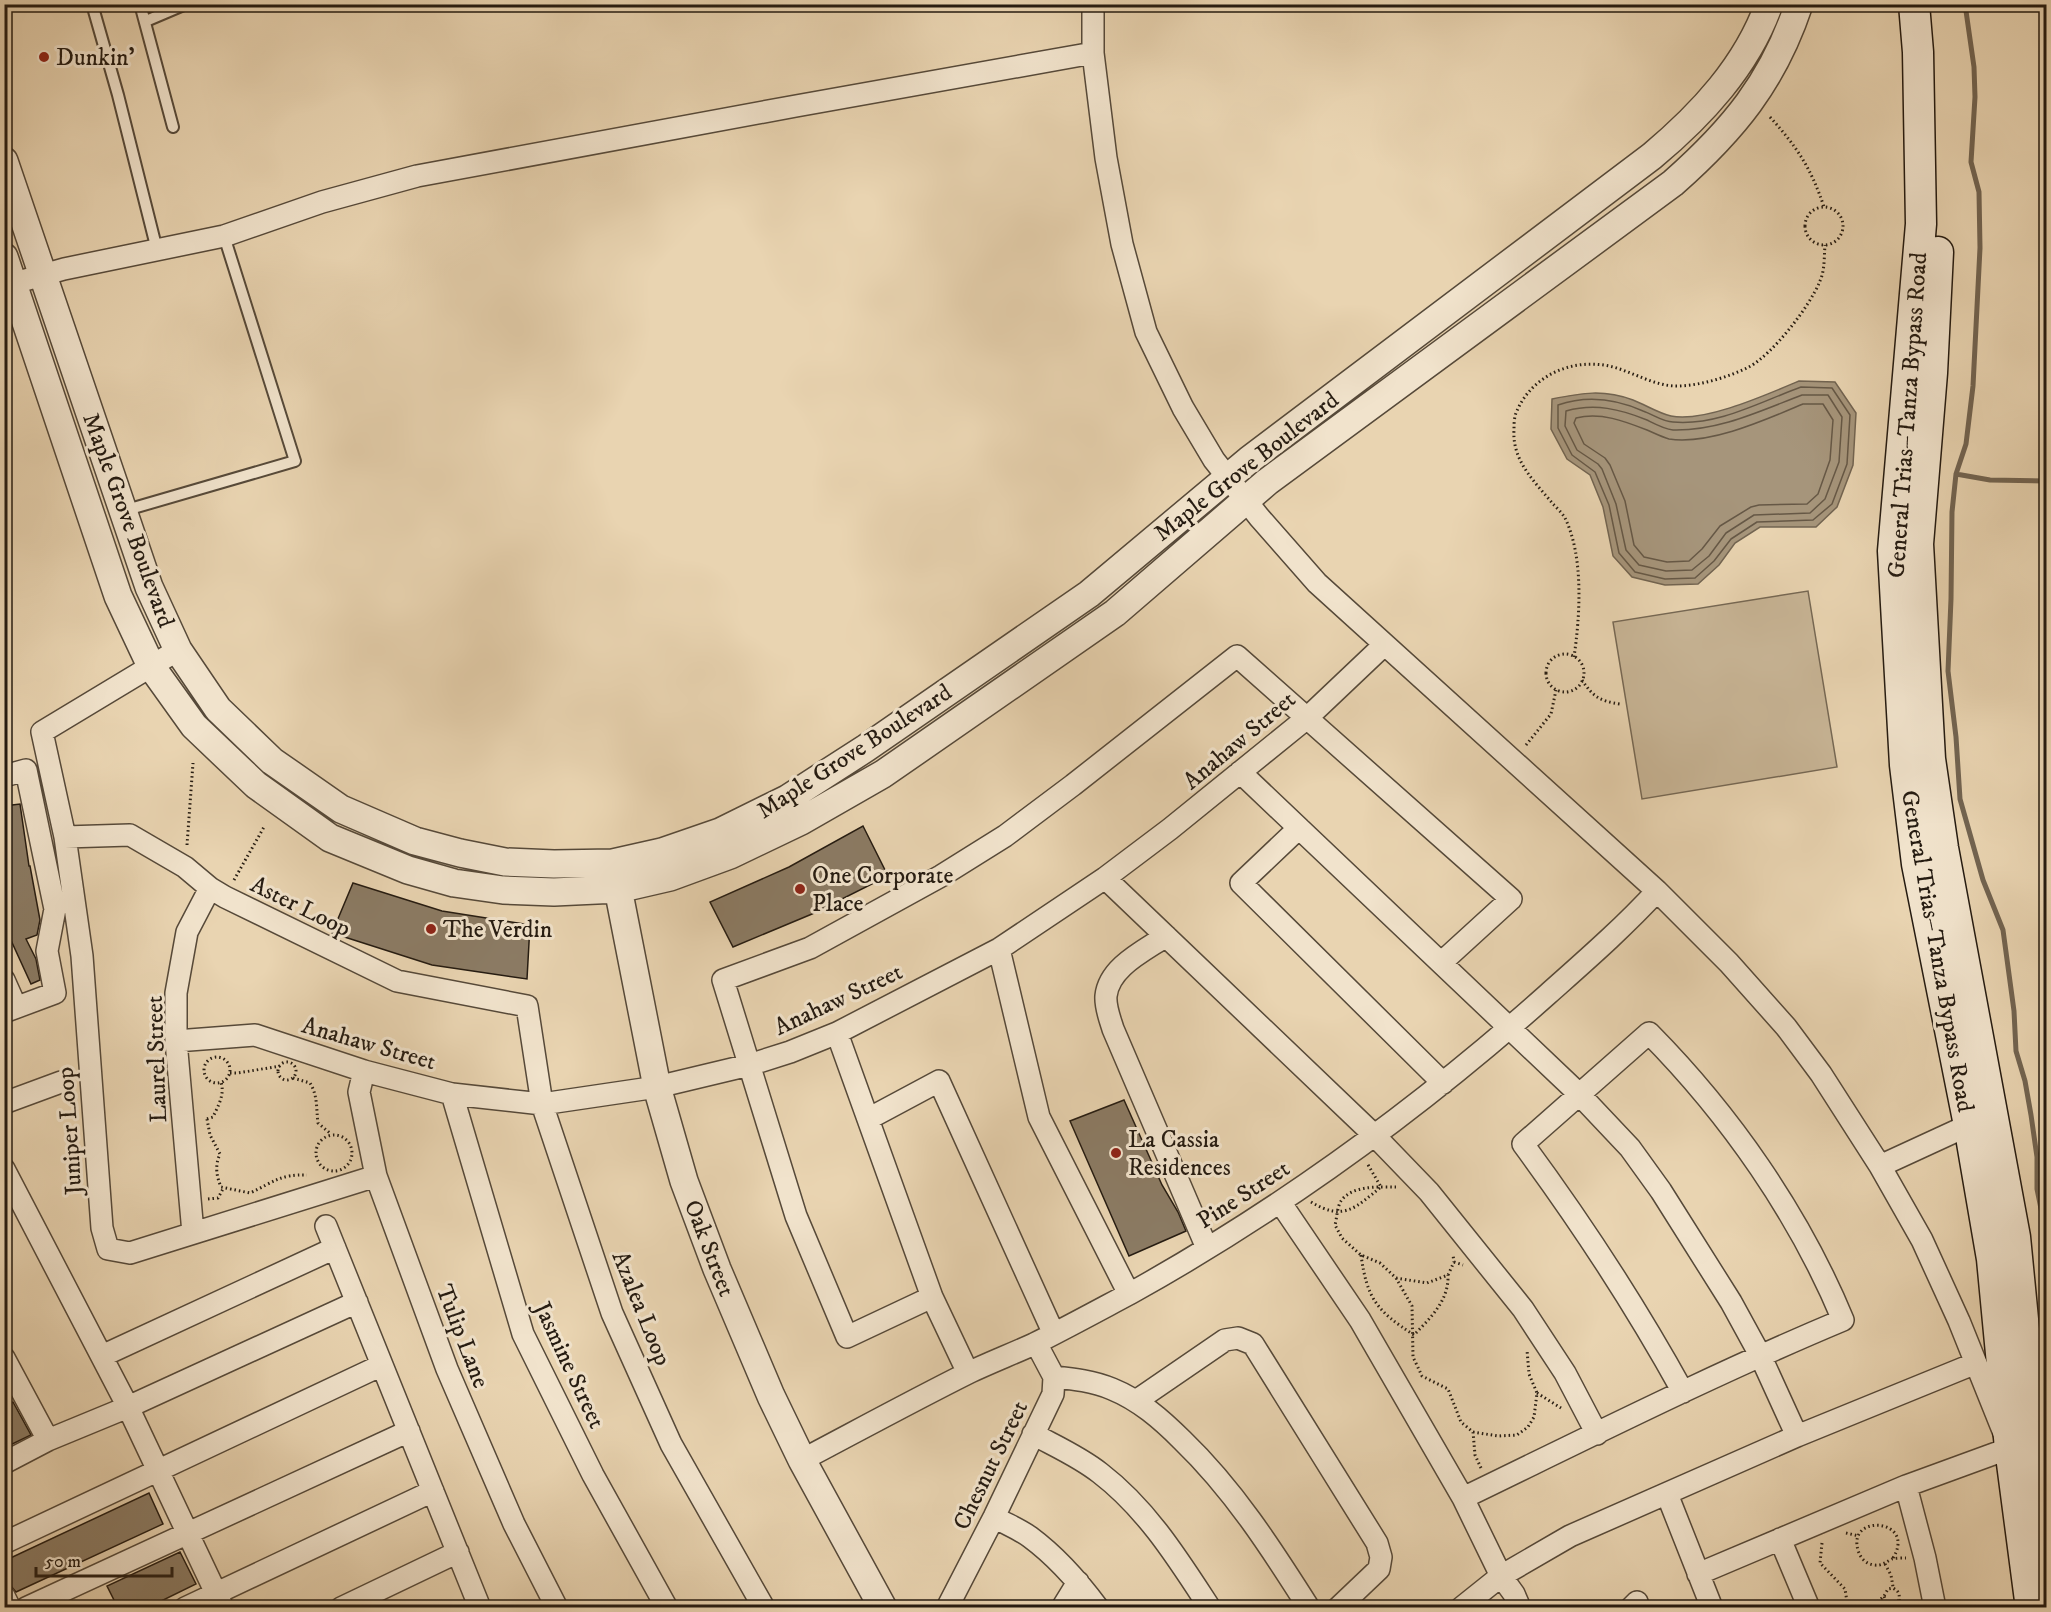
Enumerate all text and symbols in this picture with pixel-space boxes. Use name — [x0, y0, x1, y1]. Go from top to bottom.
place label: Dunkin' — [56, 43, 135, 73]
marker: Dunkin' — [37, 50, 51, 64]
street label: General Trias–Tanza Bypass Road — [1882, 251, 1934, 579]
street label: Maple Grove Boulevard — [1148, 385, 1345, 548]
street label: Maple Grove Boulevard — [75, 409, 181, 632]
street label: Maple Grove Boulevard — [751, 678, 958, 826]
street label: Anahaw Street — [1177, 685, 1302, 797]
street label: General Trias–Tanza Bypass Road — [1894, 788, 1980, 1115]
place label: One Corporate Place — [812, 861, 953, 919]
street label: Aster Loop — [246, 870, 356, 944]
marker: One Corporate Place — [793, 882, 807, 896]
place label: The Verdin — [443, 915, 553, 945]
marker: The Verdin — [424, 922, 438, 936]
street label: Anahaw Street — [770, 957, 908, 1043]
street label: Laurel Street — [140, 995, 174, 1123]
street label: Anahaw Street — [298, 1011, 439, 1077]
street label: Juniper Loop — [51, 1066, 90, 1198]
place label: La Cassia Residences — [1128, 1125, 1231, 1183]
marker: La Cassia Residences — [1109, 1146, 1123, 1160]
street label: Pine Street — [1192, 1154, 1296, 1236]
street label: Oak Street — [677, 1196, 741, 1301]
street label: Azalea Loop — [605, 1247, 678, 1370]
street label: Tulip Lane — [429, 1280, 496, 1392]
street label: Jasmine Street — [526, 1296, 612, 1434]
street label: Chesnut Street — [947, 1396, 1035, 1535]
scale bar — [36, 1540, 172, 1578]
text: 50 m — [45, 1551, 81, 1573]

